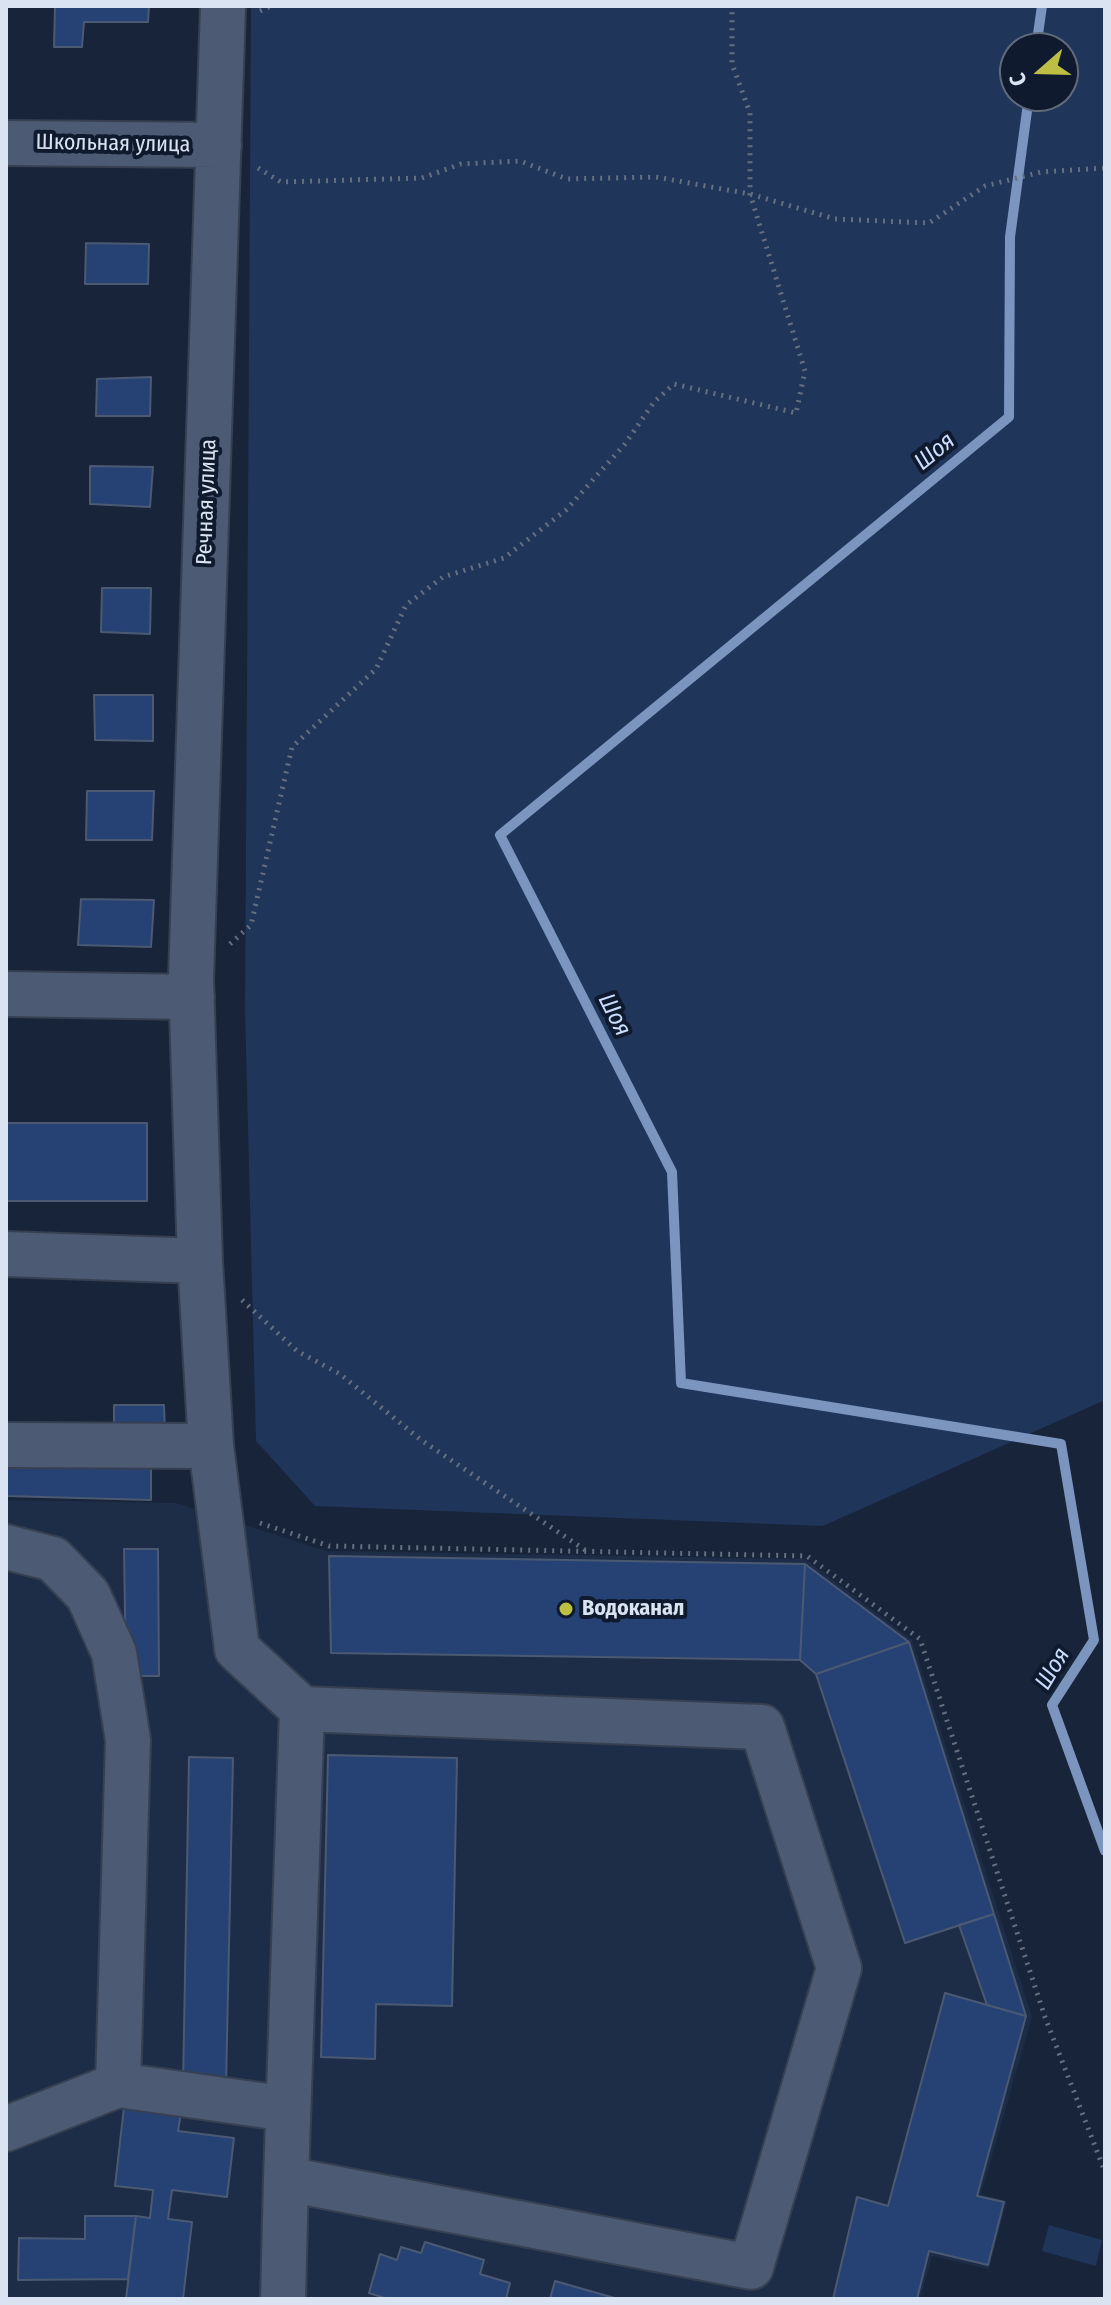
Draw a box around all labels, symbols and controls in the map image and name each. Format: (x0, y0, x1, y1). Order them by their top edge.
north arrow (999, 32, 1079, 112)
text: С (1003, 70, 1033, 90)
street label: Школьная улица (35, 129, 191, 159)
water label: Шоя (909, 427, 961, 477)
street label: Речная улица (192, 438, 222, 566)
water label: Шоя (591, 989, 637, 1041)
place label: Водоканал (582, 1596, 684, 1622)
marker: Водоканал (557, 1600, 575, 1618)
water label: Шоя (1029, 1643, 1077, 1695)

